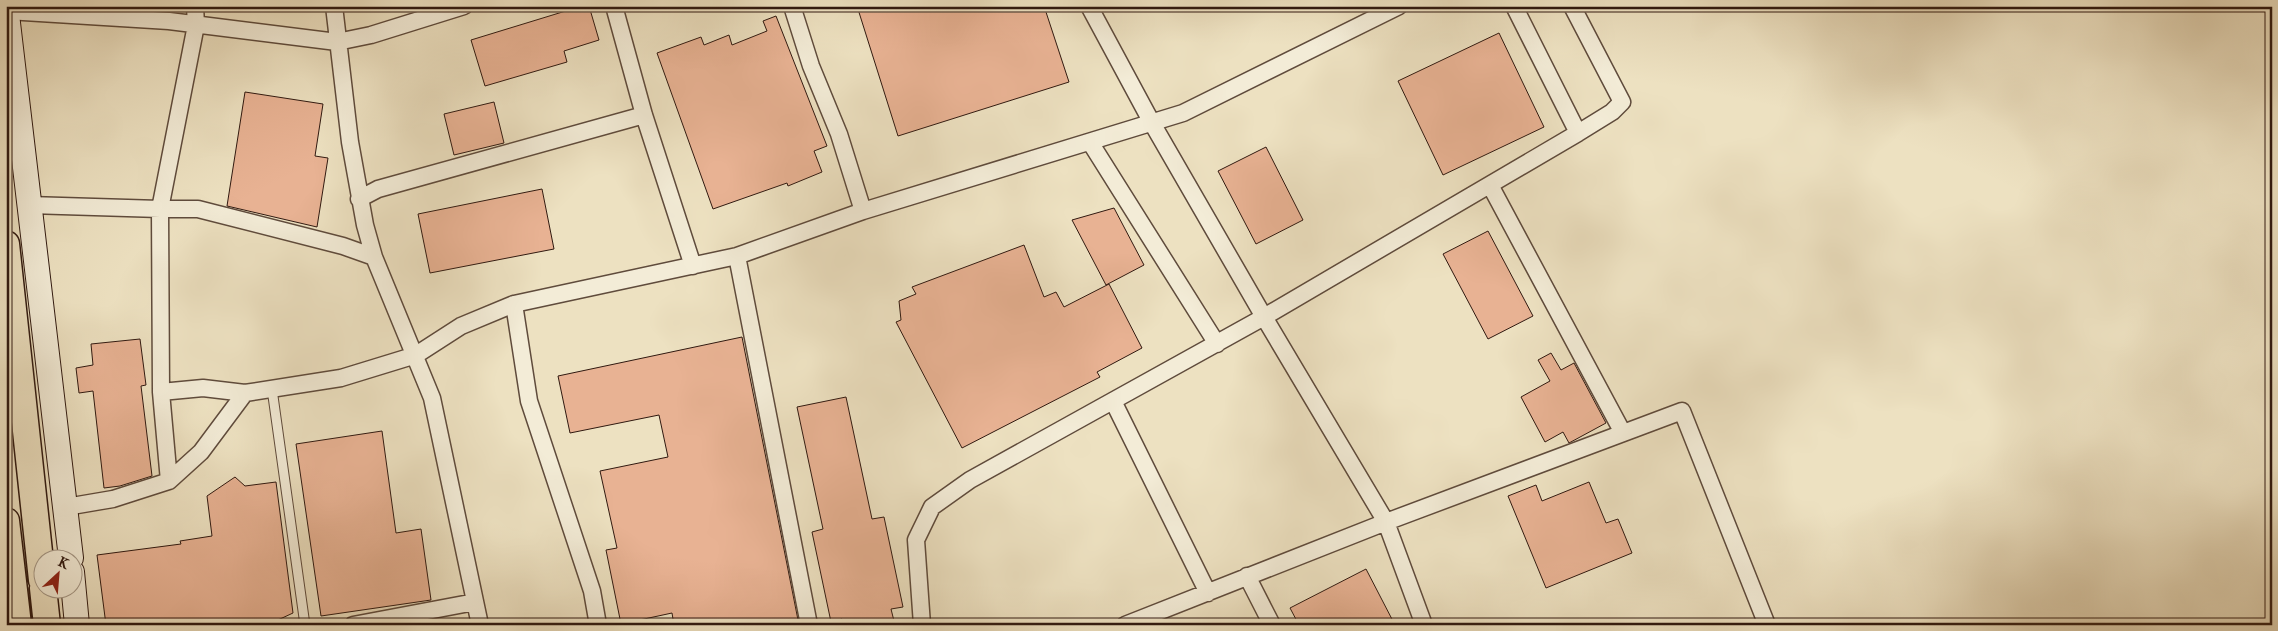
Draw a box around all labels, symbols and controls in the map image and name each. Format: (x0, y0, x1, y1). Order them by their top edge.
north arrow (32, 548, 82, 598)
text: K (55, 553, 73, 573)

